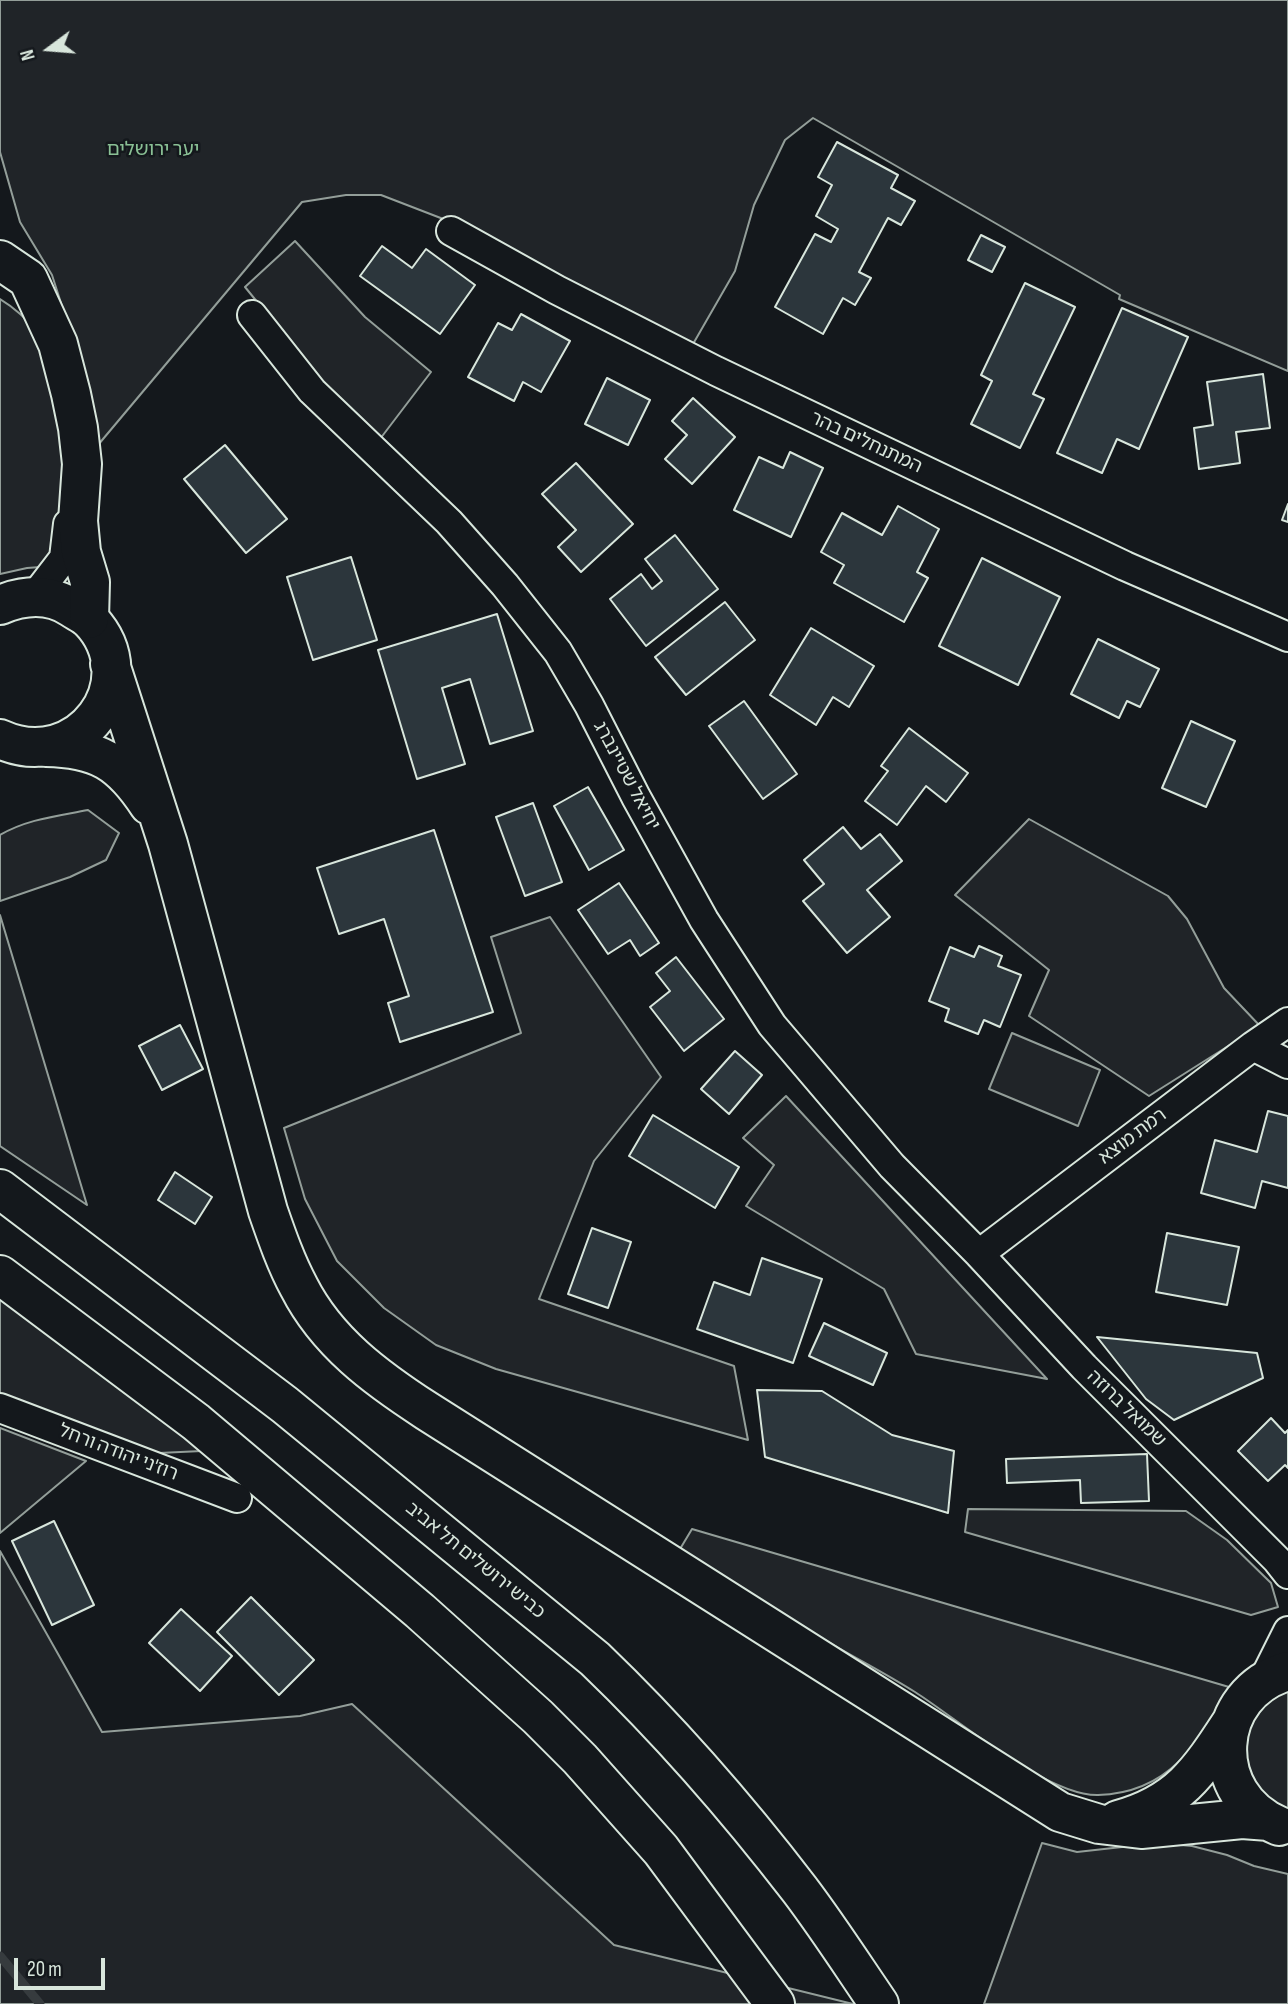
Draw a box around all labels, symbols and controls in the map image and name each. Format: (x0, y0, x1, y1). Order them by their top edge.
north arrow (14, 14, 84, 84)
text: N (16, 47, 41, 63)
park label: יער ירושלים (107, 139, 199, 161)
street label: המתנחלים בהר (806, 407, 926, 479)
street label: יחיאל שטיינברג (588, 718, 664, 834)
street label: רמת מוצא (1095, 1104, 1171, 1170)
street label: שמואל ברוזה (1082, 1366, 1170, 1452)
street label: רוז'ני יהודה ורחל (55, 1420, 181, 1486)
street label: כביש ירושלים תל אביב (401, 1498, 549, 1624)
scale bar (18, 1944, 108, 1988)
text: 20 m (27, 1957, 62, 1982)

